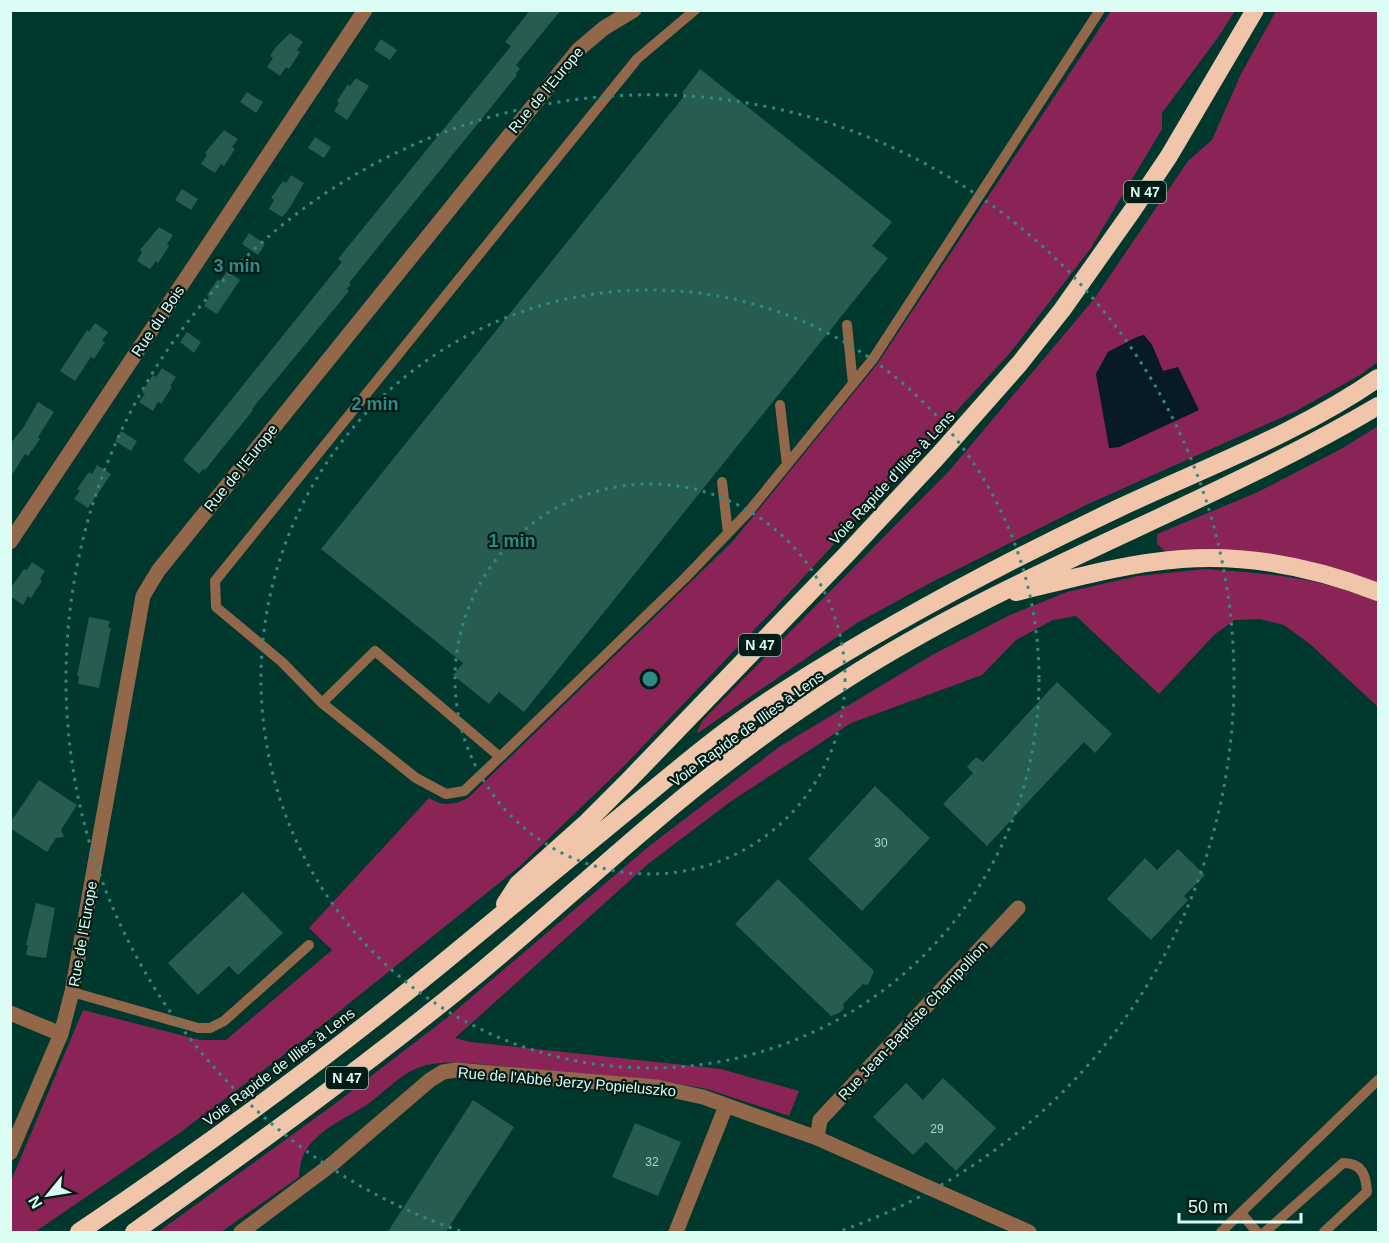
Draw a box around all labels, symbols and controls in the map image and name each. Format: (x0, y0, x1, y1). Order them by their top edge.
street label: Rue de l'Europe (505, 43, 587, 136)
road number: N 47 (1124, 181, 1166, 203)
text: 3 min (213, 256, 261, 276)
street label: Rue du Bois (128, 282, 187, 359)
text: 2 min (351, 394, 399, 414)
street label: Voie Rapide d’Illies à Lens (825, 408, 958, 548)
street label: Rue de l'Europe (200, 421, 281, 515)
text: 1 min (488, 531, 536, 551)
road number: N 47 (739, 634, 781, 656)
street label: Voie Rapide de Illies à Lens (667, 667, 827, 790)
centre of rings (640, 669, 660, 689)
house number: 30 (874, 836, 888, 850)
street label: Rue de l'Europe (65, 880, 100, 988)
street label: Rue Jean-Baptiste Champollion (834, 938, 991, 1104)
street label: Voie Rapide de Illies à Lens (200, 1004, 358, 1129)
street label: Rue de l'Abbé Jerzy Popieluszko (457, 1063, 677, 1100)
road number: N 47 (326, 1067, 368, 1089)
house number: 29 (930, 1122, 944, 1136)
house number: 32 (645, 1155, 659, 1169)
north arrow (18, 1165, 78, 1225)
scale bar (1179, 1186, 1300, 1224)
text: N (25, 1193, 46, 1212)
text: 50 m (1188, 1197, 1228, 1217)

